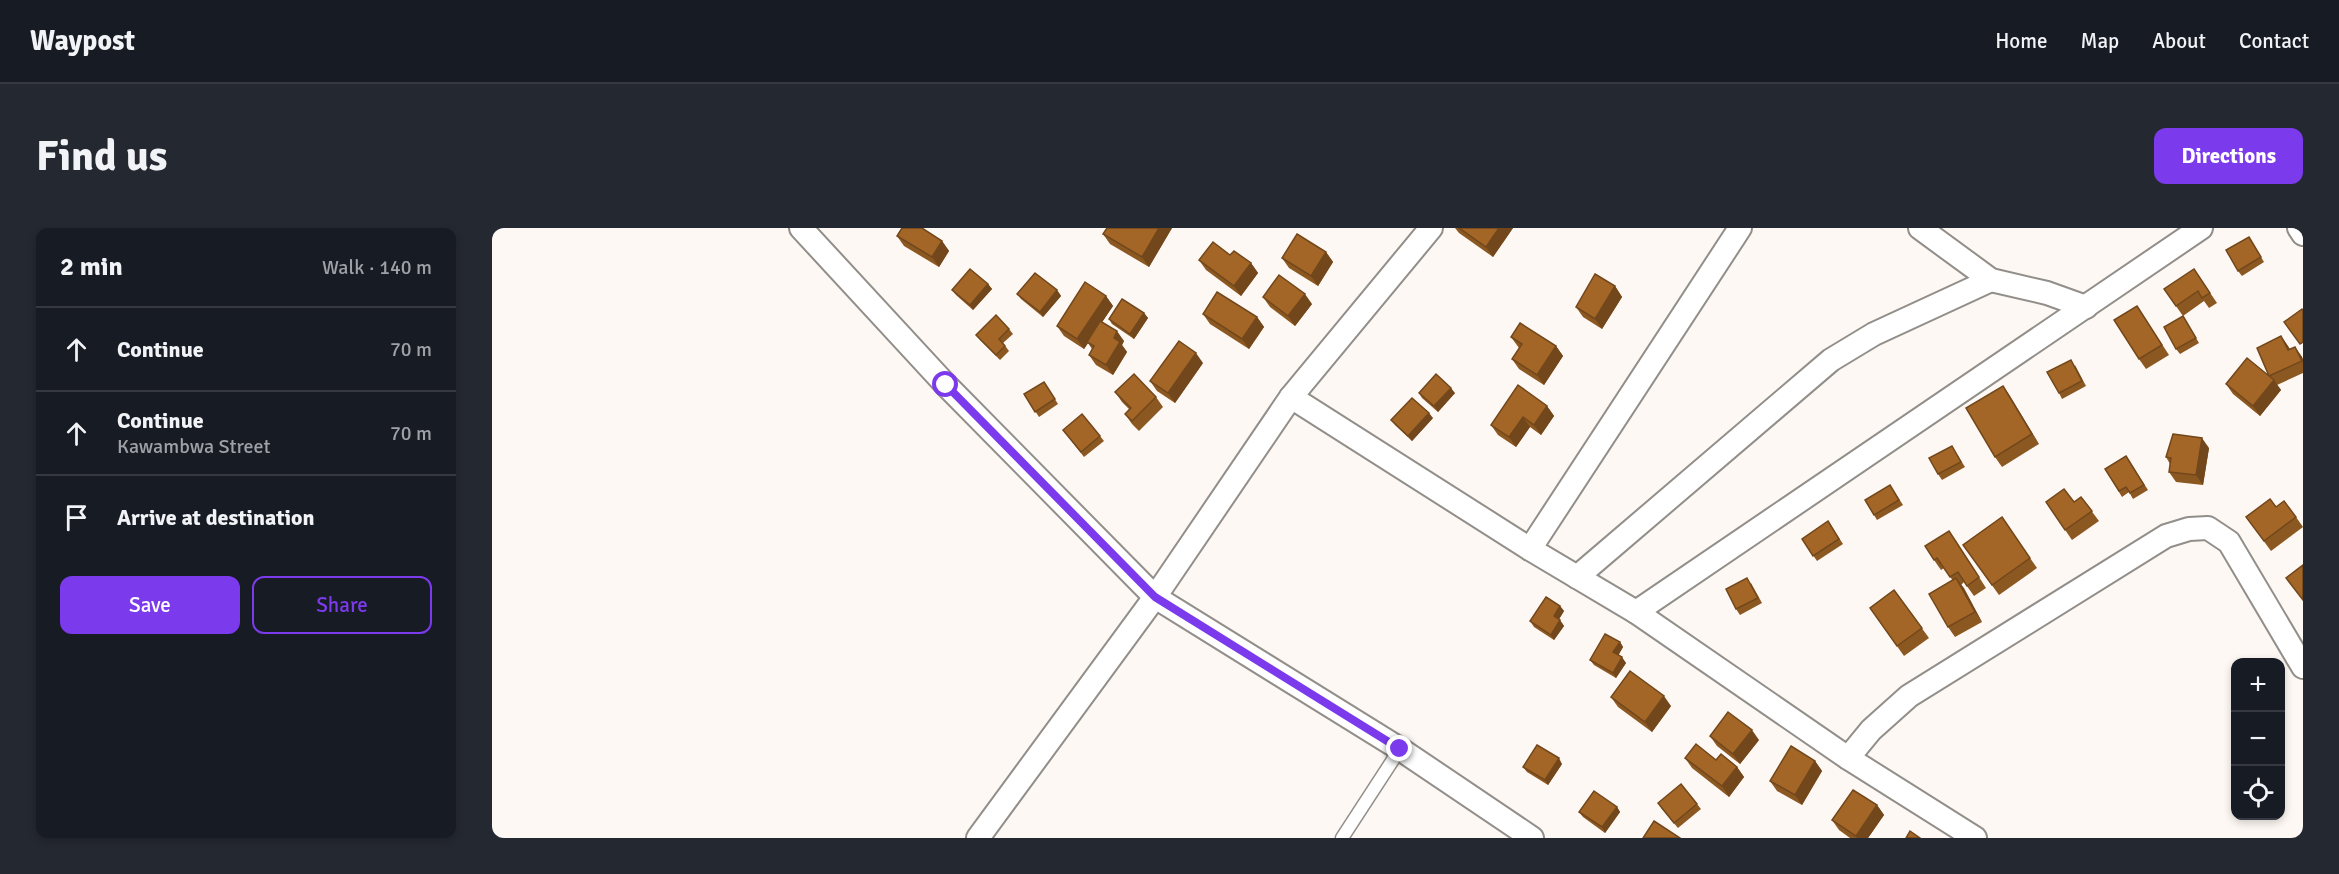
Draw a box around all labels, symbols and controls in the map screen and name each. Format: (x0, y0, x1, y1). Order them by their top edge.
text: Waypost (30, 24, 135, 58)
text: Home (1995, 28, 2048, 54)
text: Map (2081, 28, 2119, 54)
text: About (2152, 28, 2206, 54)
text: Contact (2239, 28, 2309, 54)
button: Directions (2154, 128, 2303, 184)
text: Find us (36, 131, 167, 182)
text: 2 min (60, 251, 123, 283)
text: Walk · 140 m (322, 255, 432, 280)
icon: ahead (60, 333, 93, 366)
text: Continue (117, 336, 204, 363)
text: 70 m (390, 337, 432, 362)
route start (932, 371, 958, 397)
text: Continue (117, 407, 204, 434)
icon: ahead (60, 417, 93, 450)
text: 70 m (390, 421, 432, 446)
text: Kawambwa Street (117, 434, 271, 459)
icon: arrive (60, 501, 93, 534)
text: Arrive at destination (117, 504, 314, 531)
button: Save (60, 576, 240, 634)
button: Share (252, 576, 432, 634)
map controls (2231, 658, 2285, 820)
button: + (2231, 658, 2285, 712)
button: − (2231, 712, 2285, 766)
route end (1386, 735, 1412, 761)
button: locate (2231, 766, 2285, 820)

